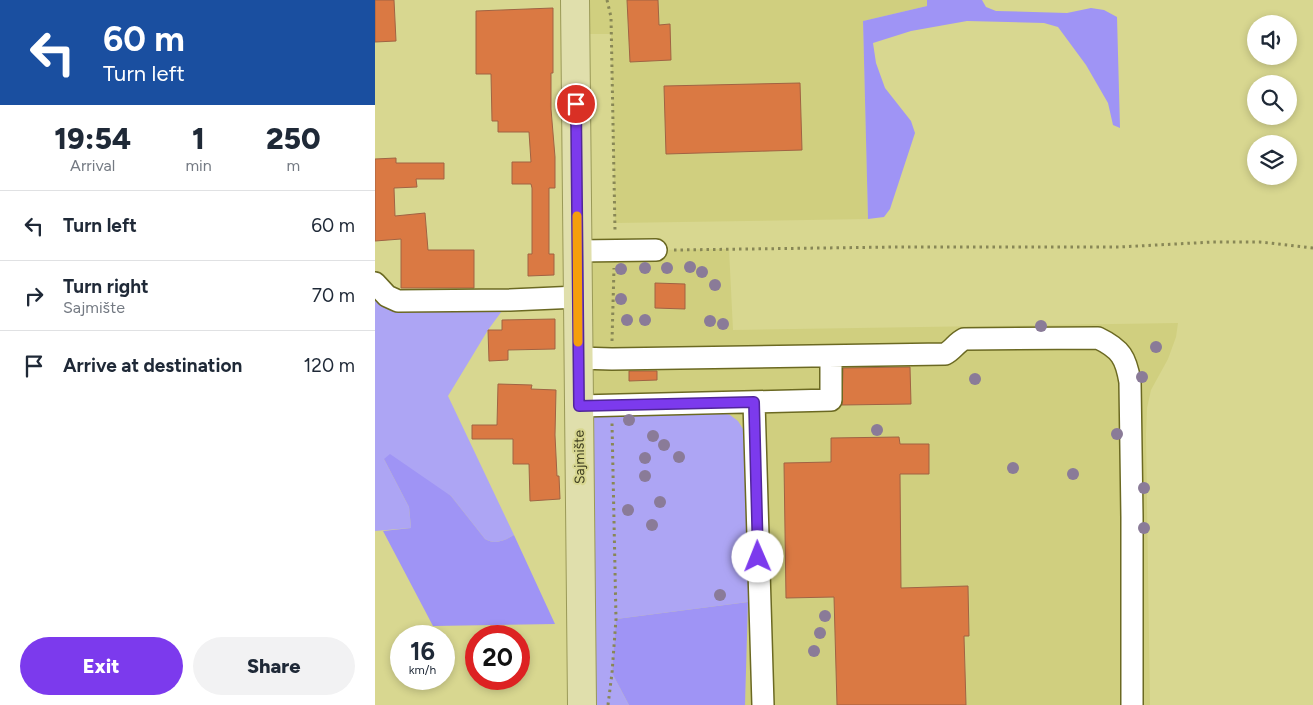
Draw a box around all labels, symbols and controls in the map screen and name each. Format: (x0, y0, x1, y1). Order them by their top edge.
map controls (1247, 15, 1297, 185)
button: sound (1247, 15, 1297, 65)
text: 60 m (103, 18, 185, 60)
icon: left (20, 20, 85, 85)
text: Turn left (103, 60, 185, 87)
button: search (1247, 75, 1297, 125)
pin (555, 83, 597, 125)
icon: arrive (562, 90, 590, 118)
text: 19:54 (54, 120, 131, 157)
text: 1 (192, 120, 205, 157)
text: 250 (266, 120, 321, 157)
button: layers (1247, 135, 1297, 185)
text: Arrival (70, 156, 115, 175)
text: min (185, 156, 212, 175)
text: m (286, 156, 300, 175)
icon: left (20, 212, 48, 240)
text: Turn left (63, 214, 137, 237)
text: 60 m (311, 214, 355, 237)
text: Turn right (63, 275, 149, 298)
icon: right (20, 282, 48, 310)
text: 70 m (312, 284, 355, 307)
text: Sajmište (63, 298, 125, 317)
icon: arrive (20, 352, 48, 380)
text: Arrive at destination (63, 354, 242, 377)
text: 120 m (303, 354, 355, 377)
street label: Sajmište (571, 429, 588, 484)
position arrow (731, 530, 783, 582)
speed limit sign: 20 (465, 625, 530, 690)
text: 16 (410, 636, 435, 666)
button: Exit (20, 637, 183, 695)
button: Share (193, 637, 355, 695)
text: km/h (409, 663, 436, 677)

